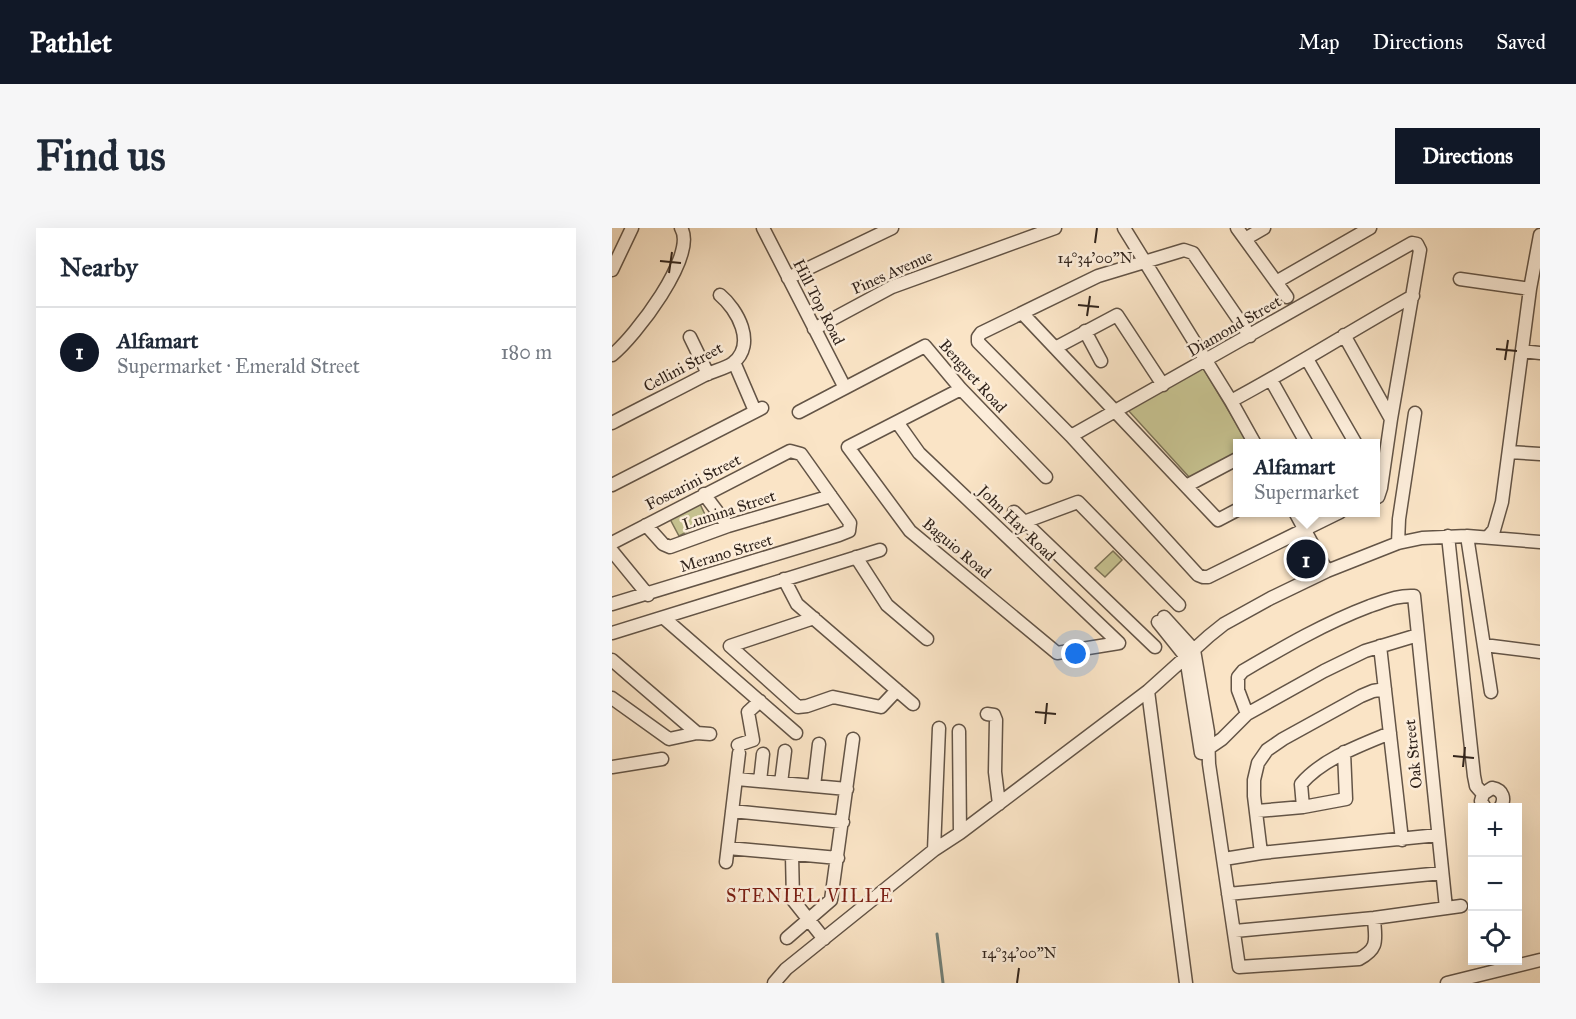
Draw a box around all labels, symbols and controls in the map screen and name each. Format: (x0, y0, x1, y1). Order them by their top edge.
text: Pathlet (30, 25, 112, 60)
text: Map (1299, 29, 1340, 55)
text: Directions (1373, 29, 1463, 55)
text: Saved (1496, 29, 1546, 55)
button: Directions (1395, 128, 1540, 184)
text: Find us (36, 130, 166, 182)
street label: Pines Avenue (849, 246, 936, 298)
text: 14°34'00"N (1058, 249, 1133, 267)
text: Nearby (60, 251, 138, 283)
street label: Hill Top Road (789, 256, 849, 348)
street label: Diamond Street (1184, 291, 1285, 361)
text: Alfamart (117, 327, 198, 354)
street label: Benguet Road (934, 335, 1011, 417)
street label: Cellini Street (640, 338, 726, 396)
text: 1 (76, 340, 83, 364)
text: 180 m (501, 340, 552, 364)
text: Supermarket · Emerald Street (117, 354, 360, 378)
popup (1233, 439, 1380, 517)
street label: Foscarini Street (642, 450, 744, 514)
text: Alfamart (1254, 453, 1335, 480)
street label: John Hay Road (972, 480, 1060, 566)
text: Supermarket (1254, 480, 1359, 504)
street label: Lumina Street (680, 486, 778, 534)
street label: Baguio Road (918, 514, 995, 583)
street label: Merano Street (677, 530, 775, 576)
pin: 1 (1286, 536, 1326, 582)
your location (1061, 639, 1090, 668)
street label: Oak Street (1400, 718, 1426, 790)
map controls (1468, 803, 1522, 965)
button: + (1468, 803, 1522, 857)
button: − (1468, 857, 1522, 911)
district label: STENIEL VILLE (726, 885, 894, 907)
button: locate (1468, 911, 1522, 965)
text: 14°34'00"N (982, 944, 1057, 962)

